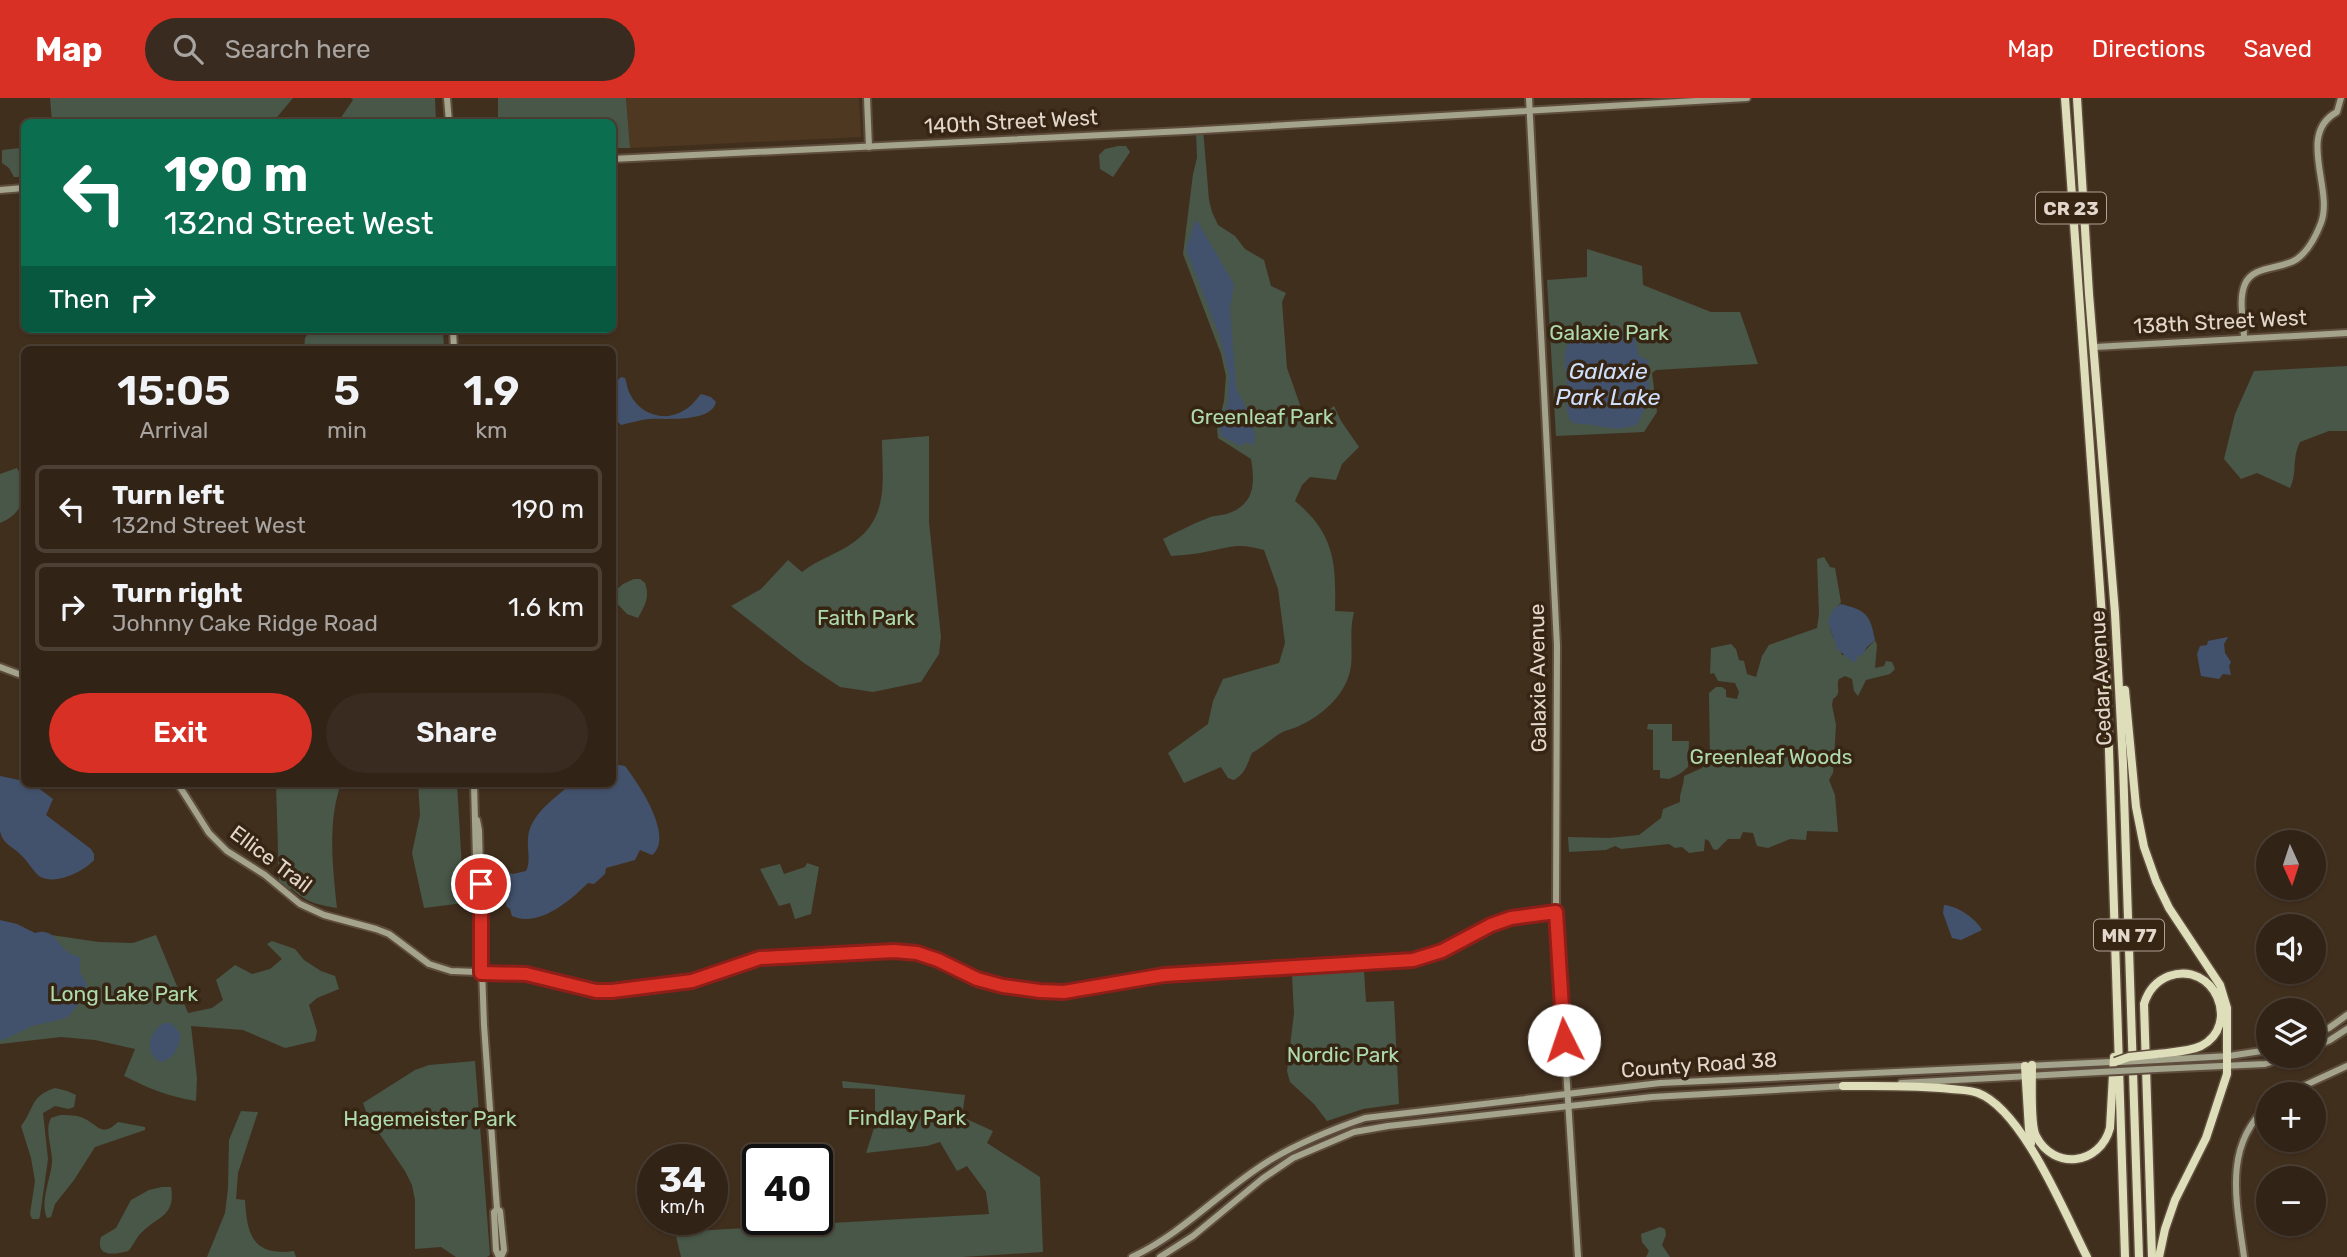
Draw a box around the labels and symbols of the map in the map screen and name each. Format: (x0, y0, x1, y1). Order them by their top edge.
street label: 140th Street West (923, 104, 1099, 139)
road number: CR 23 (2036, 192, 2106, 223)
street label: 138th Street West (2133, 304, 2307, 339)
park label: Galaxie Park (1549, 320, 1669, 345)
water label: Galaxie Park Lake (1556, 357, 1661, 411)
park label: Greenleaf Park (1190, 404, 1334, 429)
street label: Galaxie Avenue (1524, 603, 1551, 753)
park label: Faith Park (817, 605, 915, 630)
street label: Cedar Avenue (2084, 610, 2117, 746)
park label: Greenleaf Woods (1690, 744, 1852, 769)
street label: Ellice Trail (225, 820, 317, 897)
north arrow (2256, 830, 2326, 900)
pin (451, 854, 511, 914)
road number: MN 77 (2094, 920, 2164, 950)
park label: Long Lake Park (50, 981, 198, 1006)
position arrow (1527, 1003, 1601, 1077)
park label: Nordic Park (1287, 1042, 1399, 1067)
street label: County Road 38 (1620, 1047, 1778, 1082)
park label: Findlay Park (848, 1105, 967, 1130)
park label: Hagemeister Park (343, 1106, 517, 1131)
speed limit sign: 40 (742, 1144, 833, 1235)

